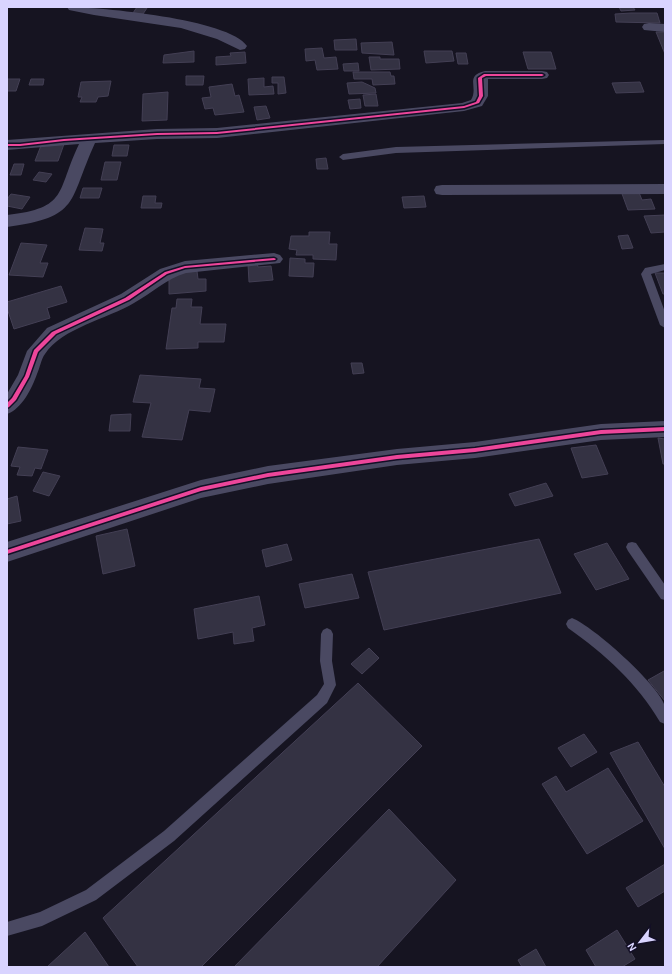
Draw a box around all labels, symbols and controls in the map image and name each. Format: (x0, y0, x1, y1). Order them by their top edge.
north arrow (620, 922, 660, 962)
text: N (624, 940, 639, 954)

